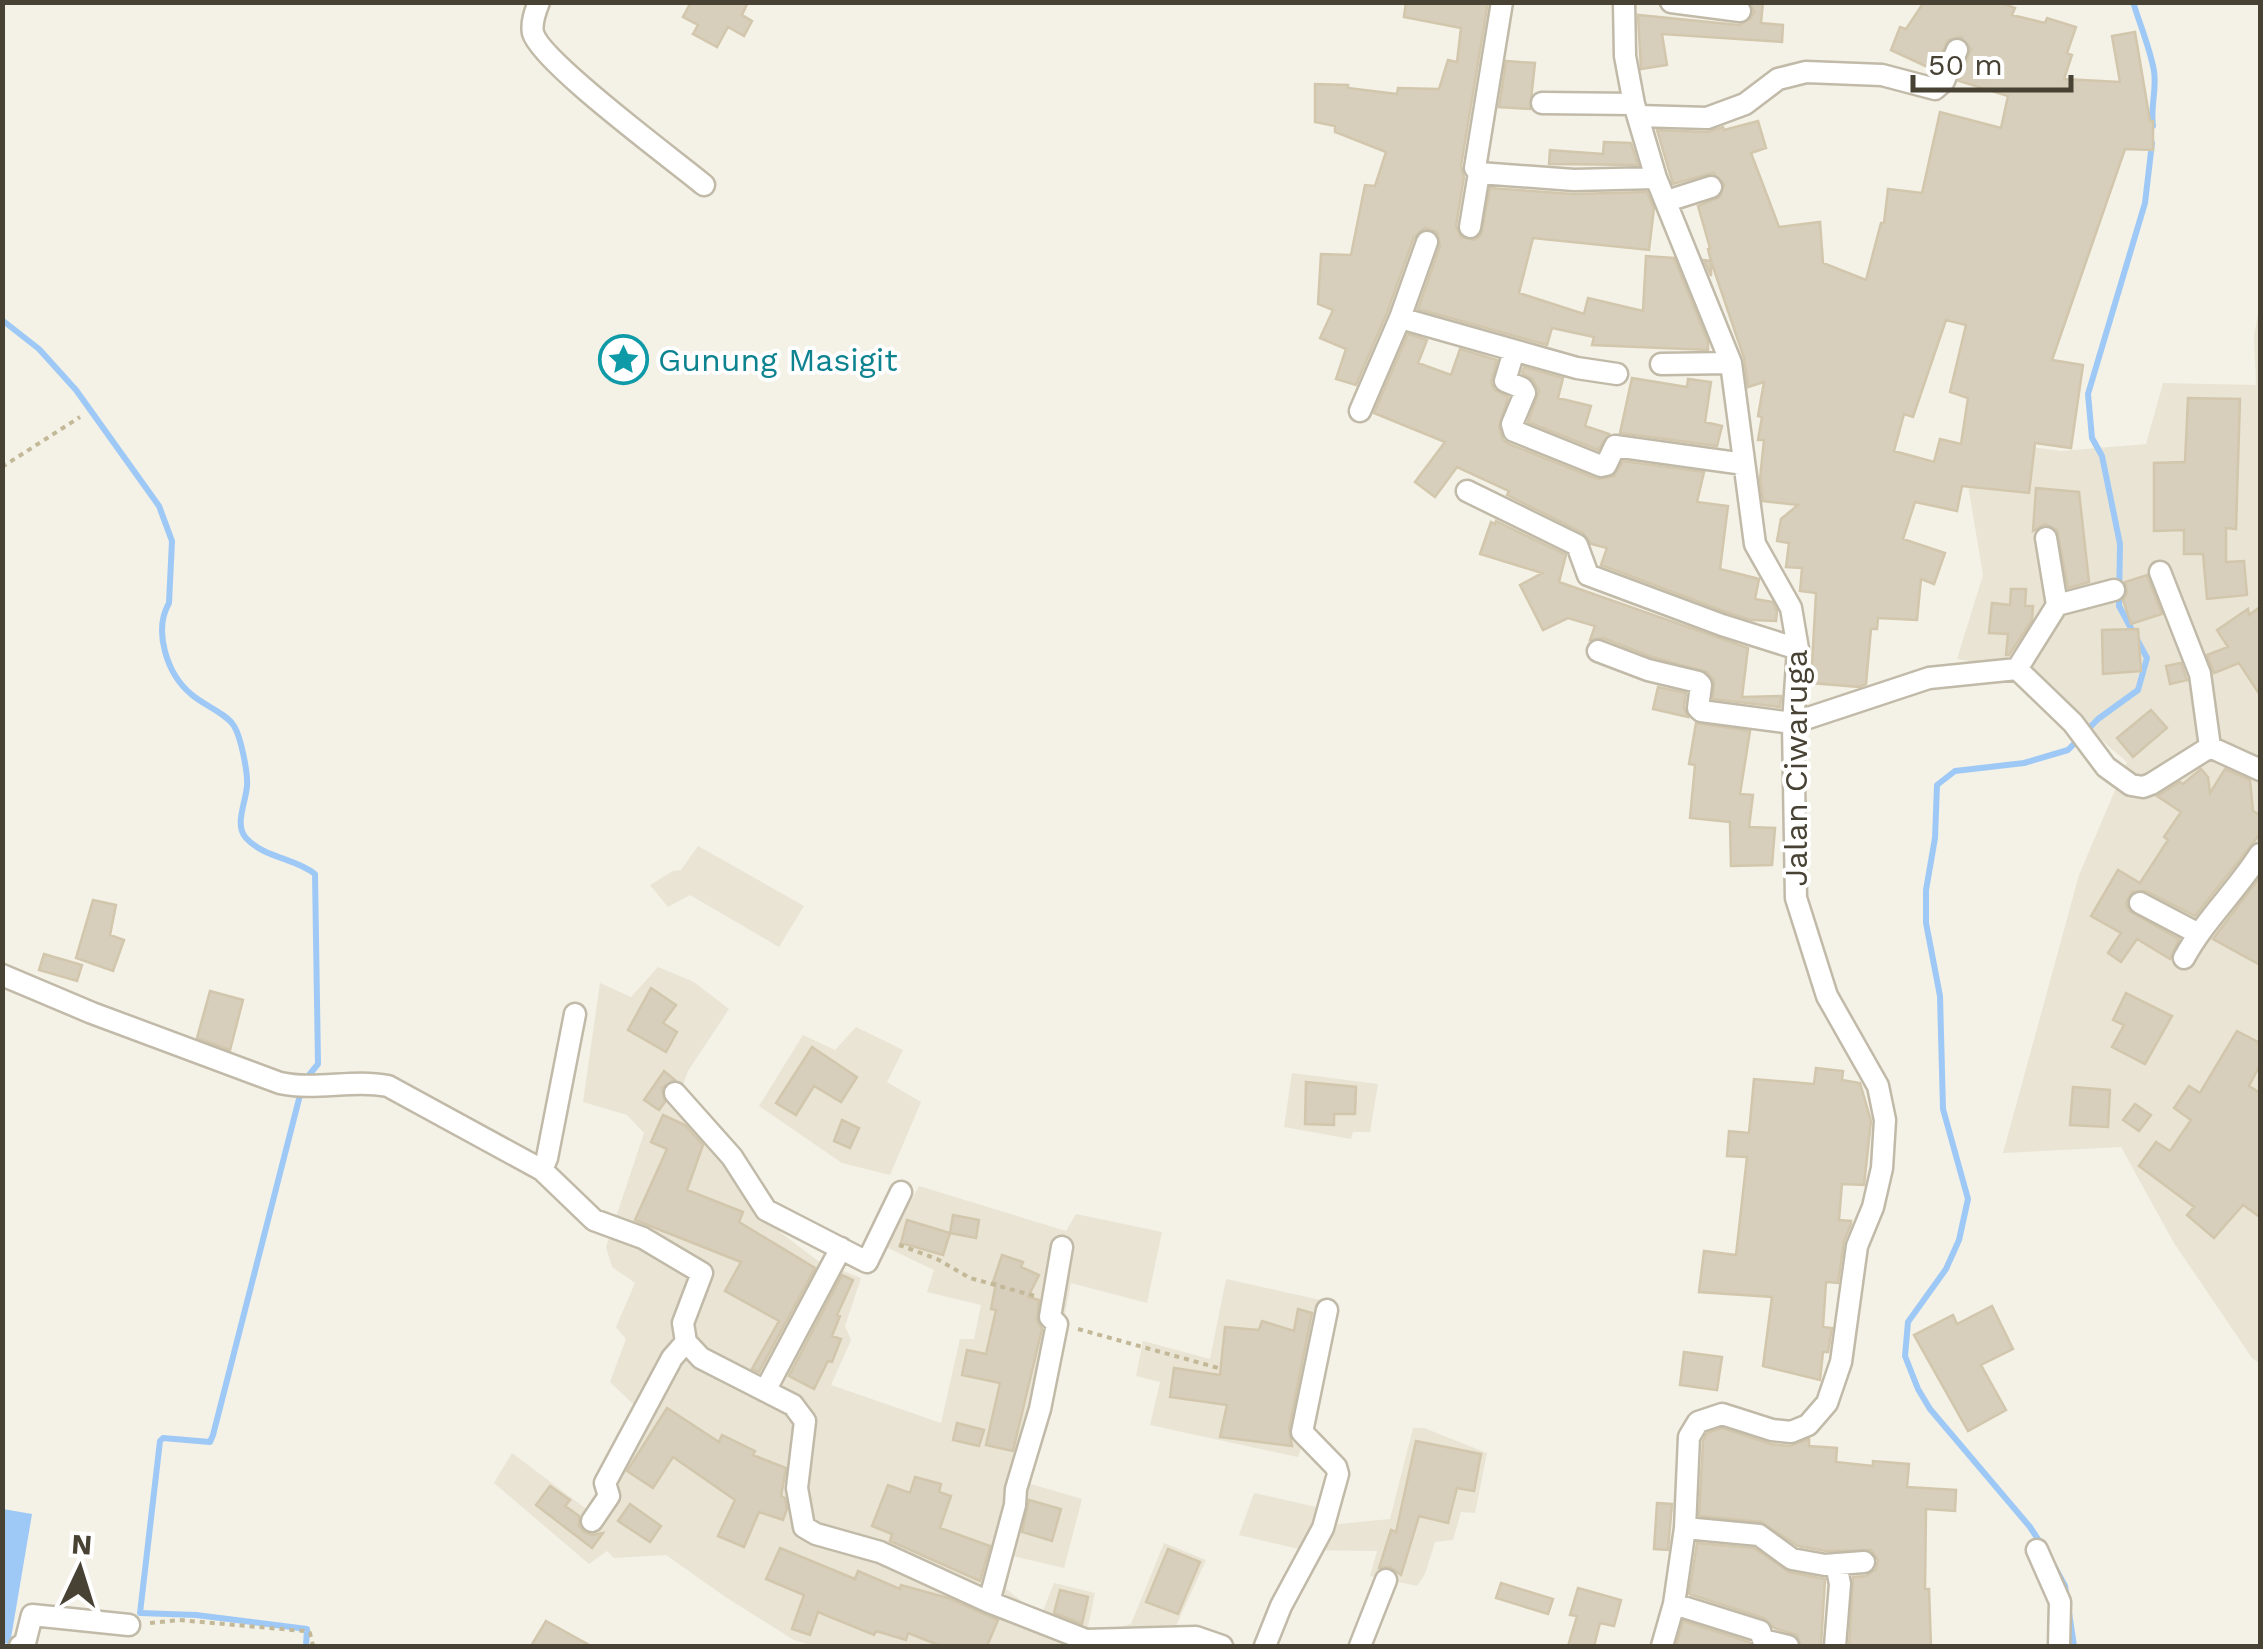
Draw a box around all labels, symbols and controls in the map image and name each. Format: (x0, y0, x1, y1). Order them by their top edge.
scale bar (1913, 30, 2070, 92)
text: 50 m (1928, 47, 2003, 82)
place icon: Gunung Masigit (597, 334, 649, 386)
place label: Gunung Masigit (658, 341, 898, 379)
street label: Jalan Ciwaruga (1777, 649, 1815, 887)
north arrow (30, 1519, 130, 1619)
text: N (70, 1527, 93, 1562)

